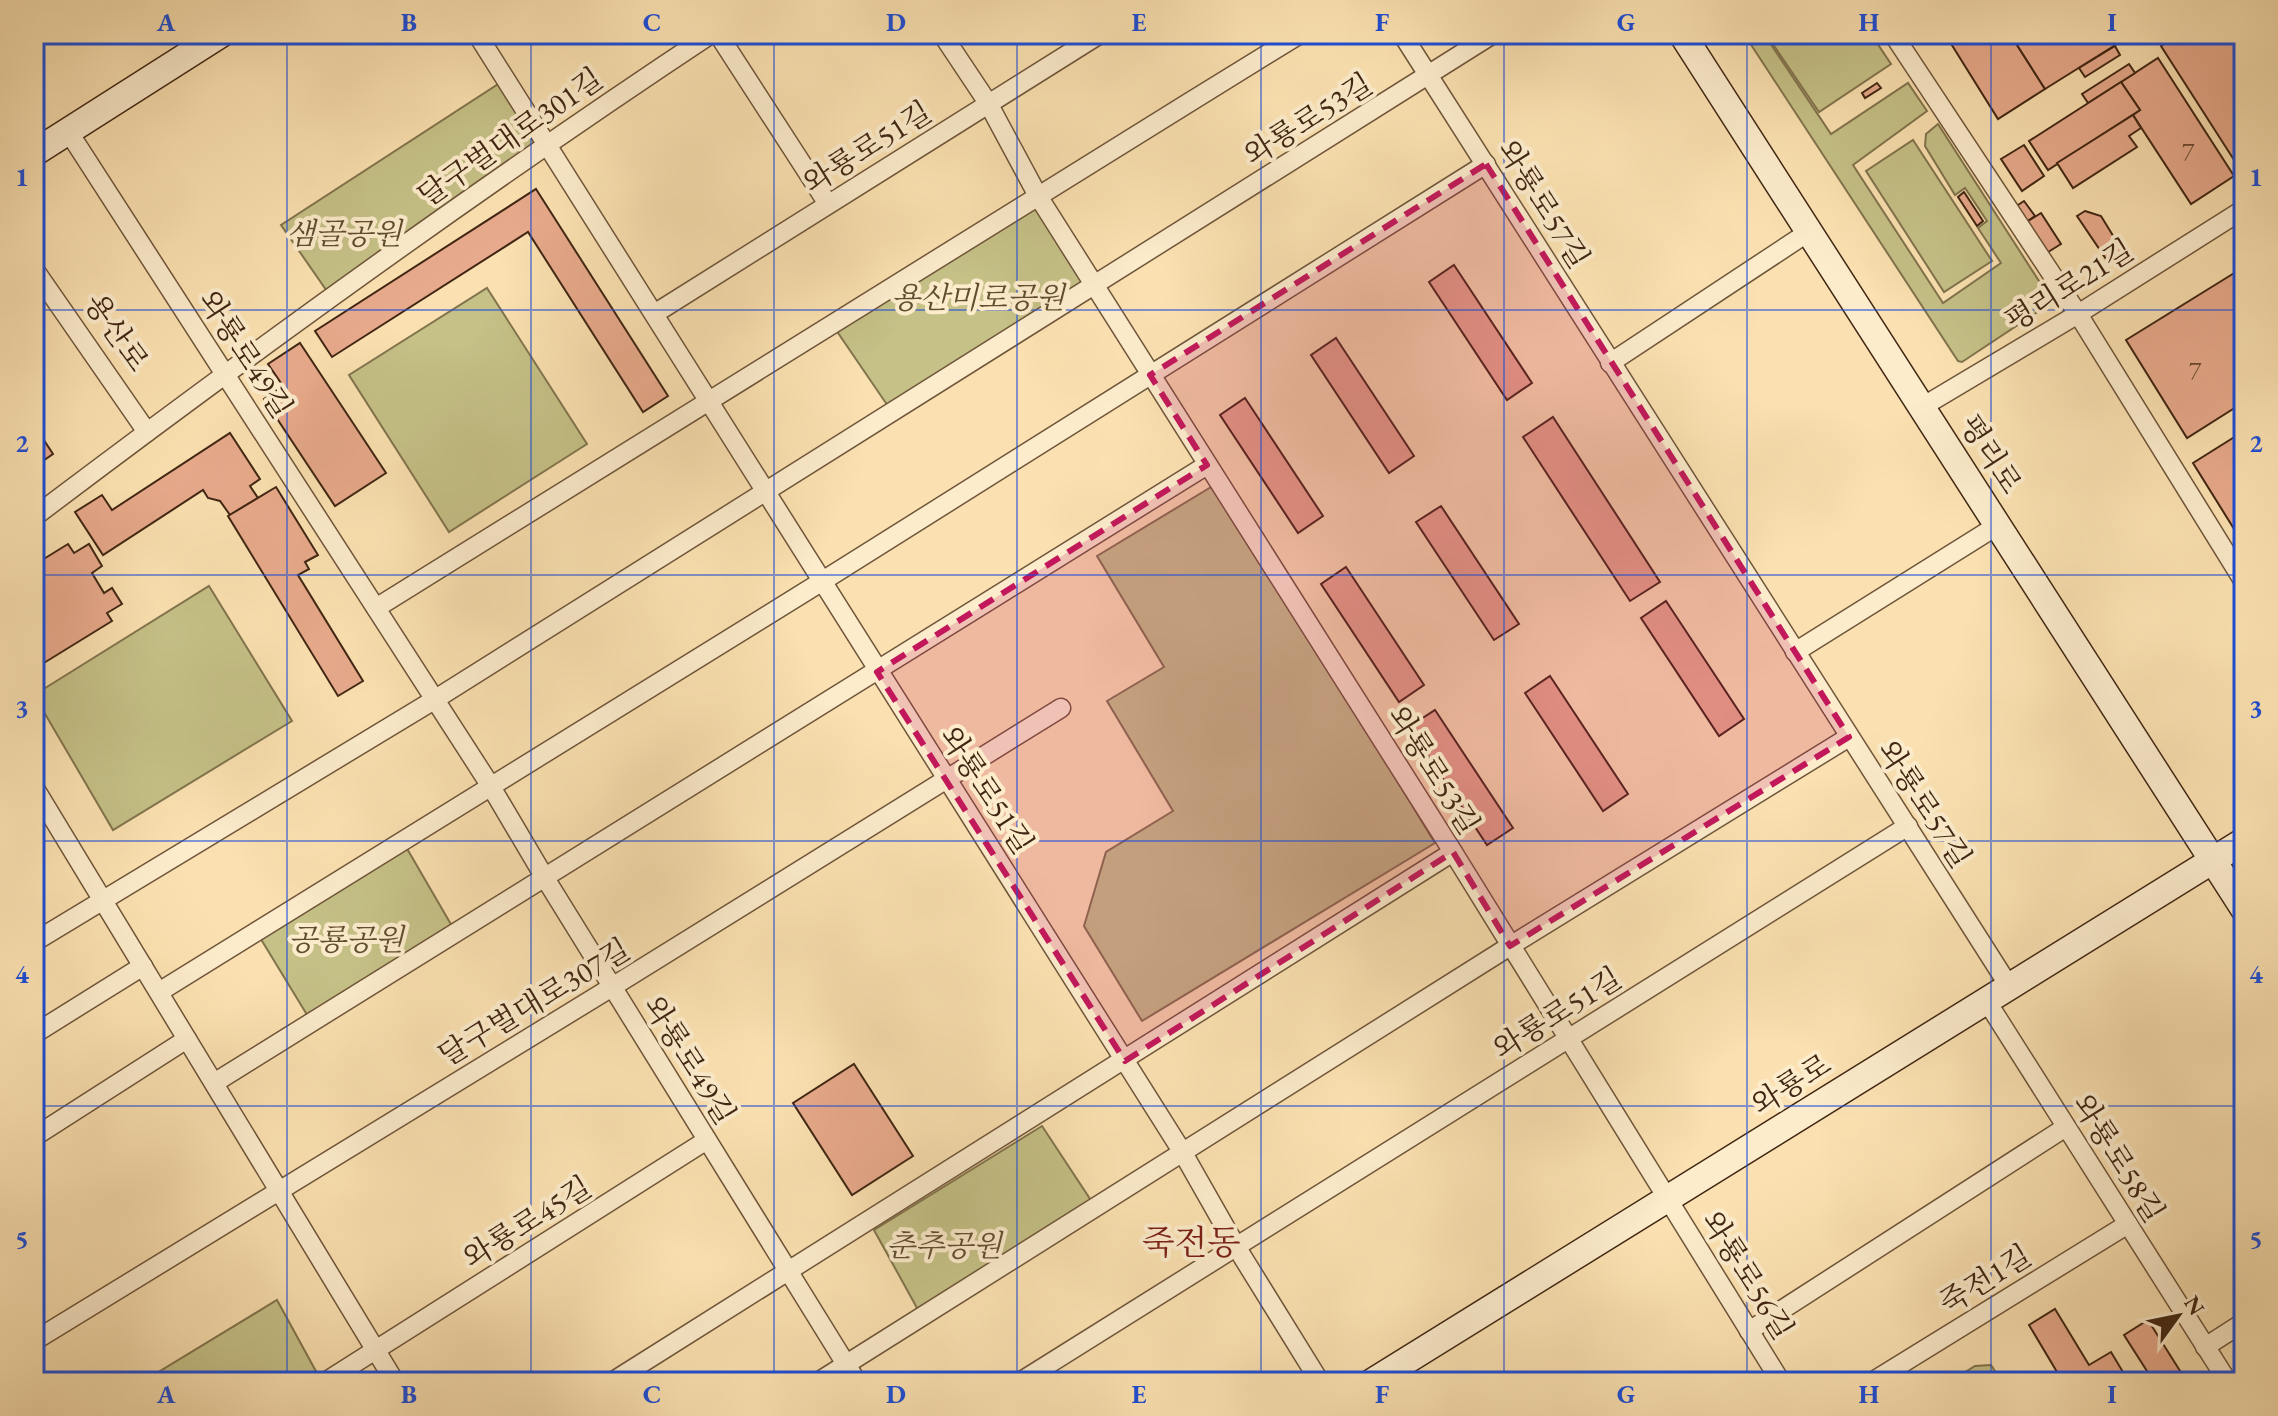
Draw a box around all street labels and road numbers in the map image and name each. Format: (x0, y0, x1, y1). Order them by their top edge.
street label: 달구벌대로301길 (410, 59, 610, 215)
street label: 와룡로53길 (1236, 64, 1380, 174)
street label: 와룡로51길 (795, 92, 939, 202)
street label: 와룡로57길 (1489, 132, 1599, 276)
street label: 평리로21길 (1997, 230, 2141, 340)
street label: 와룡로49길 (190, 283, 302, 425)
street label: 용산로 (76, 285, 158, 379)
street label: 평리로 (1951, 407, 2031, 501)
street label: 와룡로53길 (1379, 698, 1489, 842)
street label: 와룡로51길 (931, 719, 1043, 861)
street label: 와룡로57길 (1869, 733, 1981, 875)
street label: 달구벌대로307길 (431, 929, 637, 1075)
street label: 와룡로51길 (1485, 958, 1629, 1068)
street label: 와룡로49길 (635, 988, 745, 1132)
street label: 와룡로 (1744, 1044, 1838, 1124)
street label: 와룡로58길 (2064, 1086, 2174, 1230)
street label: 와룡로45길 (455, 1167, 599, 1277)
street label: 와룡로56길 (1693, 1203, 1803, 1347)
street label: 죽전1길 (1932, 1236, 2038, 1322)

